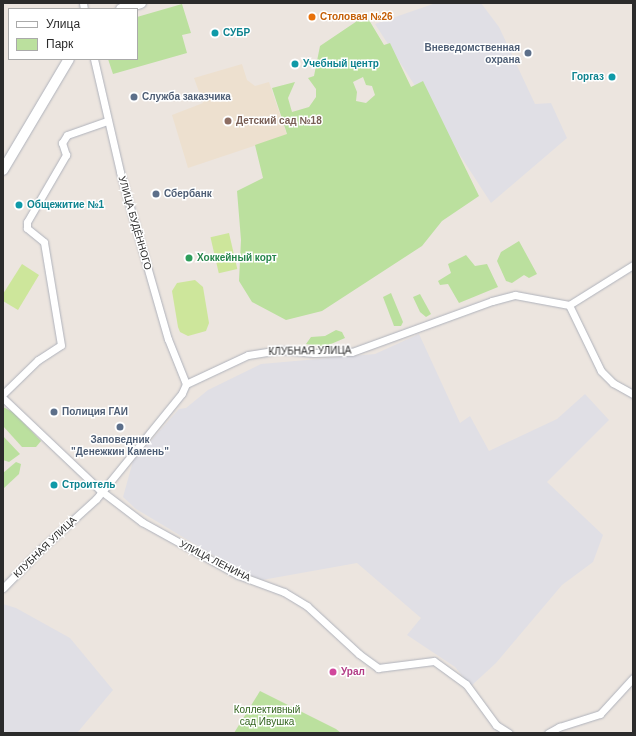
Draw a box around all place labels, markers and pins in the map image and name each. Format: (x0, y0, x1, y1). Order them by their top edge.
place label: Столовая №26 (320, 11, 393, 23)
marker: Столовая №26 (307, 12, 317, 22)
place label: СУБР (223, 27, 250, 39)
marker: СУБР (210, 28, 220, 38)
place label: Вневедомственная охрана (424, 41, 520, 64)
marker: Вневедомственная охрана (523, 48, 533, 58)
place label: Учебный центр (303, 58, 379, 70)
marker: Учебный центр (290, 59, 300, 69)
place label: Горгаз (572, 71, 604, 83)
marker: Горгаз (607, 72, 617, 82)
place label: Служба заказчика (142, 91, 231, 103)
marker: Служба заказчика (129, 92, 139, 102)
place label: Детский сад №18 (236, 115, 322, 127)
marker: Детский сад №18 (223, 116, 233, 126)
place label: Сбербанк (164, 188, 212, 200)
marker: Сбербанк (151, 189, 161, 199)
place label: Общежитие №1 (27, 199, 104, 211)
marker: Общежитие №1 (14, 200, 24, 210)
place label: Хоккейный корт (197, 252, 277, 264)
marker: Хоккейный корт (184, 253, 194, 263)
place label: Полиция ГАИ (62, 406, 128, 418)
marker: Полиция ГАИ (49, 407, 59, 417)
marker: Заповедник "Денежкин Камень" (115, 422, 125, 432)
place label: Заповедник "Денежкин Камень" (71, 433, 169, 456)
place label: Строитель (62, 479, 115, 491)
marker: Строитель (49, 480, 59, 490)
place label: Урал (341, 666, 365, 678)
marker: Урал (328, 667, 338, 677)

